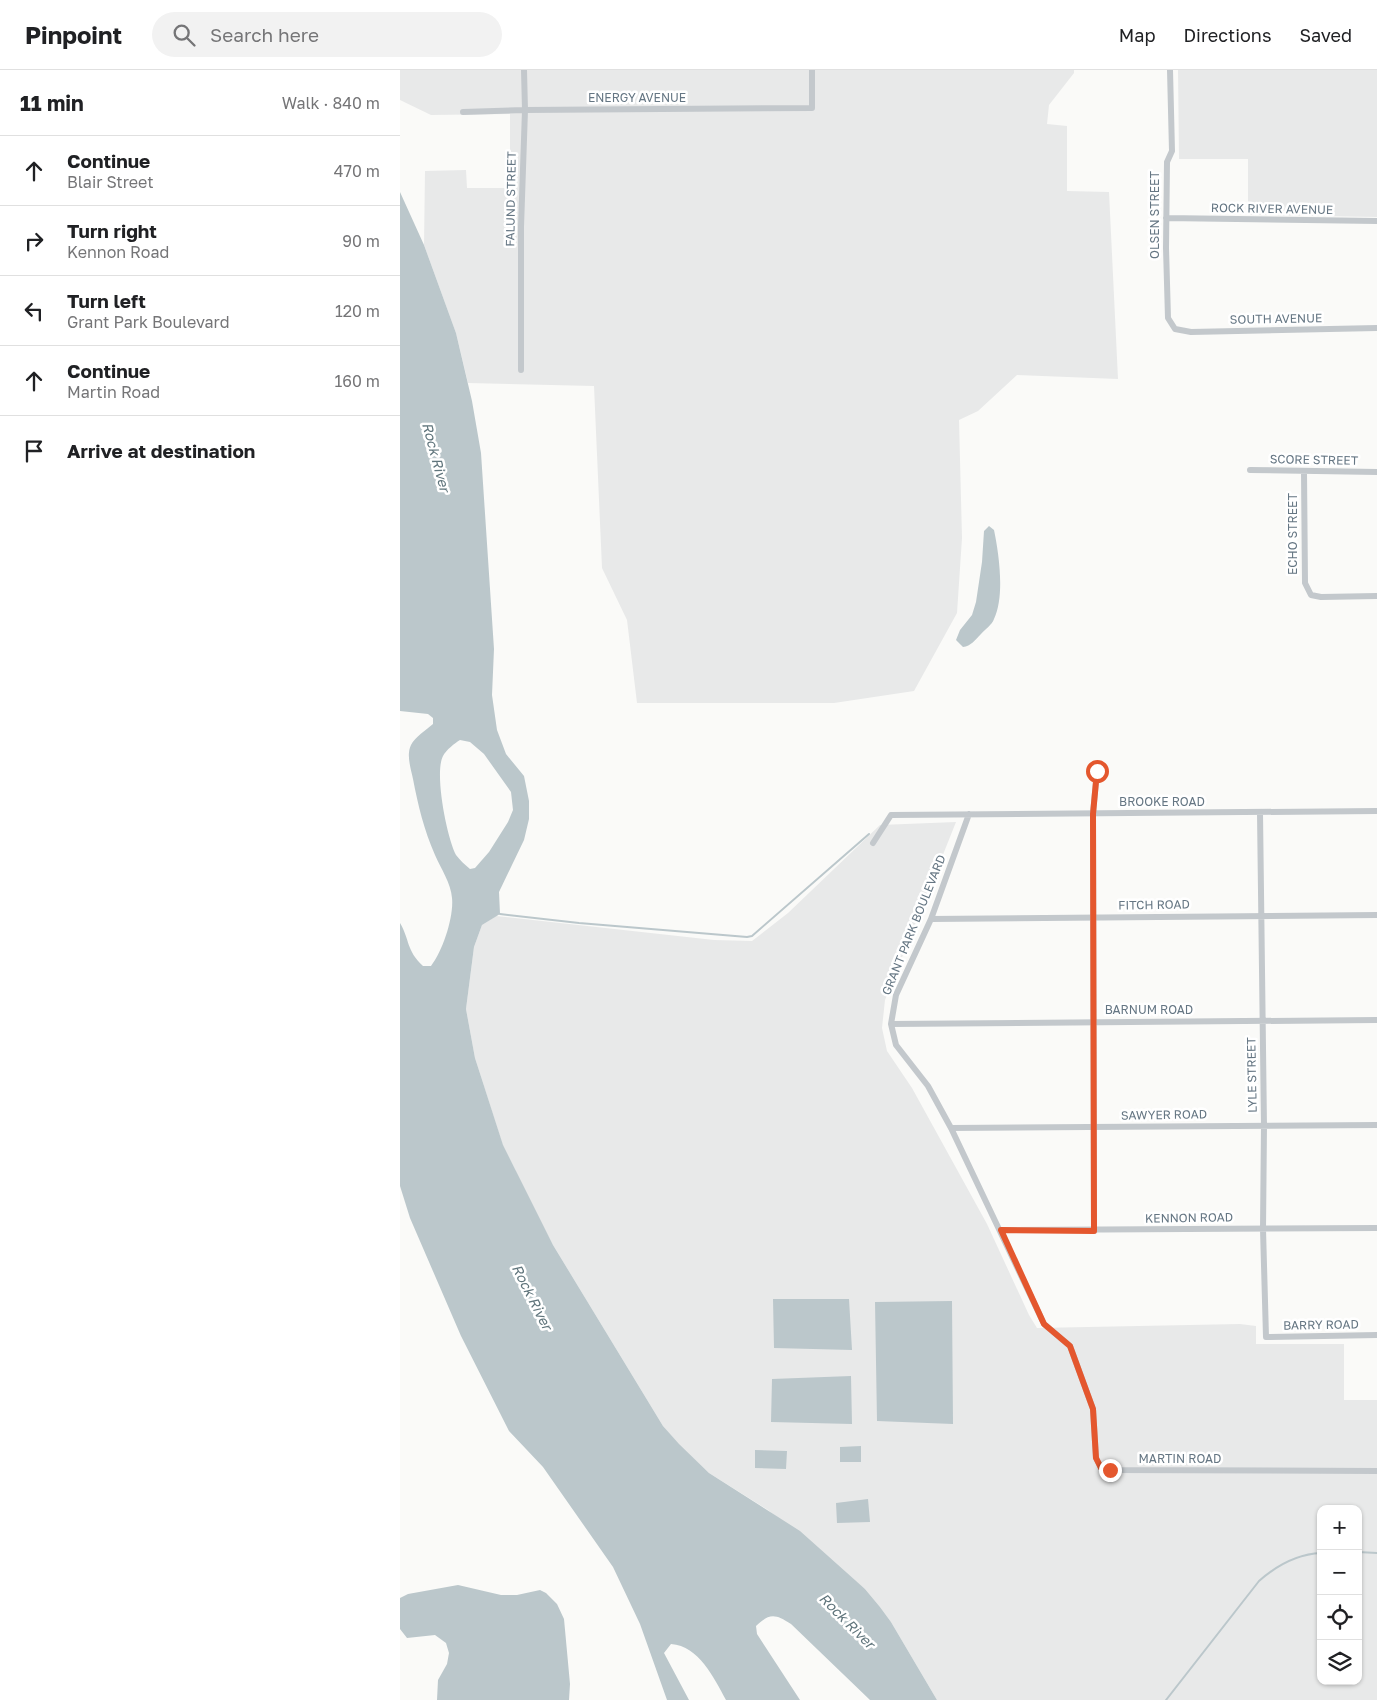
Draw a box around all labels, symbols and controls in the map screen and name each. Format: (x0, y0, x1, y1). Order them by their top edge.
search box (152, 12, 502, 57)
text: Pinpoint (25, 20, 122, 49)
icon: search (170, 21, 198, 49)
text: Search here (210, 23, 319, 46)
text: Map (1119, 24, 1155, 46)
text: Directions (1183, 24, 1271, 46)
text: Saved (1299, 24, 1352, 46)
text: 11 min (20, 90, 84, 116)
street label: ENERGY AVENUE (588, 90, 686, 105)
text: Walk · 840 m (282, 93, 380, 113)
text: Continue (67, 149, 150, 172)
street label: FALUND STREET (502, 151, 519, 247)
icon: ahead (20, 157, 48, 185)
text: 470 m (334, 161, 380, 181)
street label: OLSEN STREET (1147, 170, 1162, 259)
text: Blair Street (67, 172, 154, 192)
street label: ROCK RIVER AVENUE (1211, 200, 1333, 217)
text: Turn right (67, 219, 157, 242)
icon: right (20, 227, 48, 255)
text: 90 m (342, 231, 380, 251)
text: Kennon Road (67, 242, 169, 262)
text: Turn left (67, 289, 146, 312)
icon: left (20, 297, 48, 325)
text: 120 m (335, 301, 380, 321)
street label: SOUTH AVENUE (1230, 310, 1322, 327)
text: Grant Park Boulevard (67, 312, 229, 332)
text: Continue (67, 359, 150, 382)
icon: ahead (20, 367, 48, 395)
text: 160 m (334, 371, 380, 391)
text: Martin Road (67, 382, 160, 402)
water label: Rock River (419, 420, 455, 496)
icon: arrive (20, 437, 48, 465)
text: Arrive at destination (67, 439, 255, 462)
street label: SCORE STREET (1270, 451, 1359, 468)
street label: ECHO STREET (1285, 493, 1300, 575)
route start (1086, 760, 1109, 783)
street label: BROOKE ROAD (1119, 794, 1205, 809)
street label: GRANT PARK BOULEVARD (878, 852, 949, 997)
street label: FITCH ROAD (1118, 896, 1190, 913)
street label: BARNUM ROAD (1105, 1002, 1193, 1017)
street label: LYLE STREET (1243, 1037, 1260, 1113)
street label: SAWYER ROAD (1121, 1106, 1207, 1123)
street label: KENNON ROAD (1145, 1209, 1233, 1226)
water label: Rock River (509, 1261, 557, 1335)
street label: BARRY ROAD (1283, 1316, 1359, 1333)
street label: MARTIN ROAD (1139, 1451, 1221, 1466)
route end (1099, 1459, 1122, 1482)
map controls (1317, 1505, 1362, 1685)
button: + (1317, 1505, 1362, 1550)
button: − (1317, 1550, 1362, 1595)
water label: Rock River (816, 1589, 880, 1654)
button: locate (1317, 1595, 1362, 1640)
button: layers (1317, 1640, 1362, 1685)

